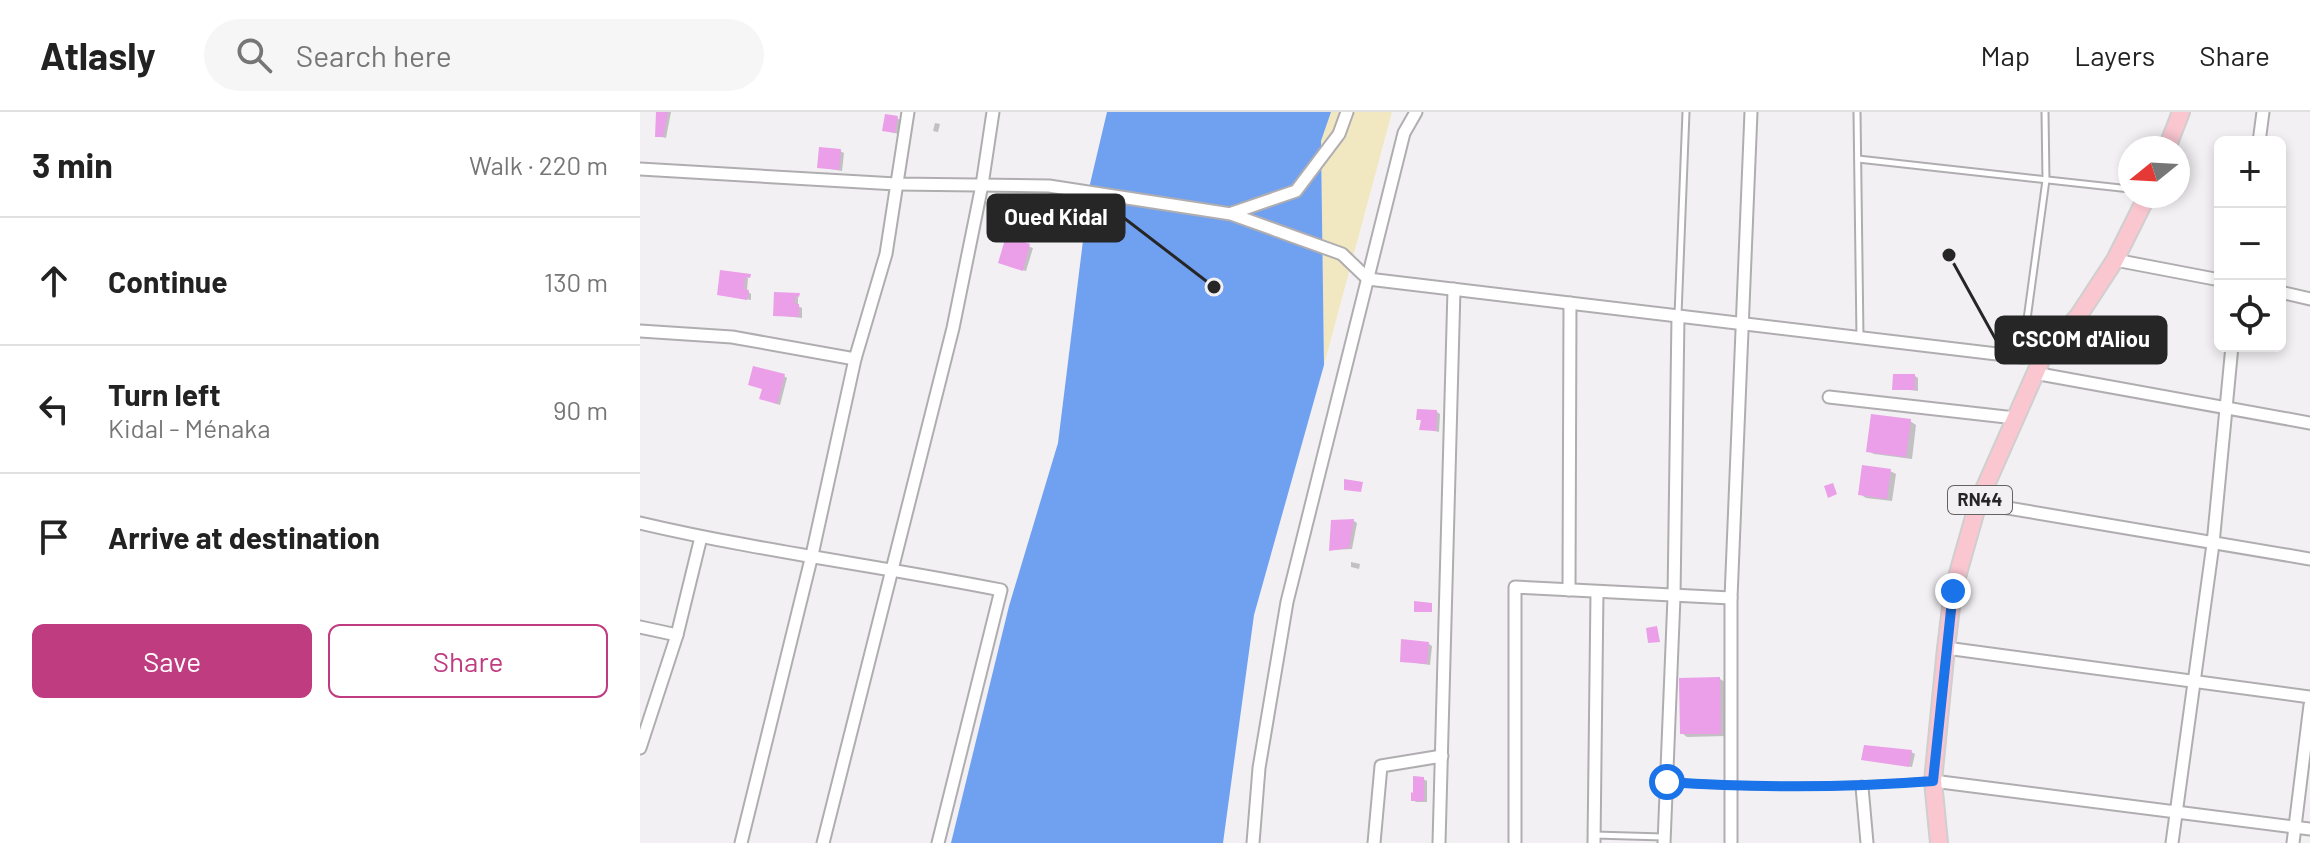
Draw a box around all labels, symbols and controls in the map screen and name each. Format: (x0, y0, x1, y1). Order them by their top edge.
search box (204, 19, 764, 91)
text: Atlasly (40, 32, 156, 78)
icon: search (232, 33, 276, 77)
text: Search here (296, 37, 452, 73)
text: Map (1980, 38, 2030, 72)
text: Layers (2074, 38, 2155, 72)
text: Share (2199, 38, 2270, 72)
north arrow (2118, 136, 2190, 208)
map controls (2214, 136, 2286, 352)
button: + (2214, 136, 2286, 208)
text: 3 min (32, 144, 113, 185)
text: Walk · 220 m (469, 149, 608, 180)
callout: Oued Kidal (988, 195, 1124, 241)
text: Oued Kidal (1004, 203, 1108, 229)
button: − (2214, 208, 2286, 280)
icon: ahead (32, 259, 76, 303)
text: Continue (108, 263, 228, 299)
text: 130 m (544, 266, 608, 297)
button: locate (2214, 280, 2286, 352)
callout: CSCOM d'Aliou (1996, 317, 2166, 363)
text: CSCOM d'Aliou (2012, 325, 2150, 351)
text: Turn left (108, 376, 221, 412)
icon: left (32, 387, 76, 431)
text: 90 m (553, 394, 608, 425)
text: Kidal - Ménaka (108, 412, 270, 443)
road number: RN44 (1948, 486, 2012, 514)
icon: arrive (32, 515, 76, 559)
text: Arrive at destination (108, 519, 380, 555)
route end (1935, 573, 1971, 609)
button: Save (32, 624, 312, 698)
button: Share (328, 624, 608, 698)
route start (1649, 764, 1685, 800)

